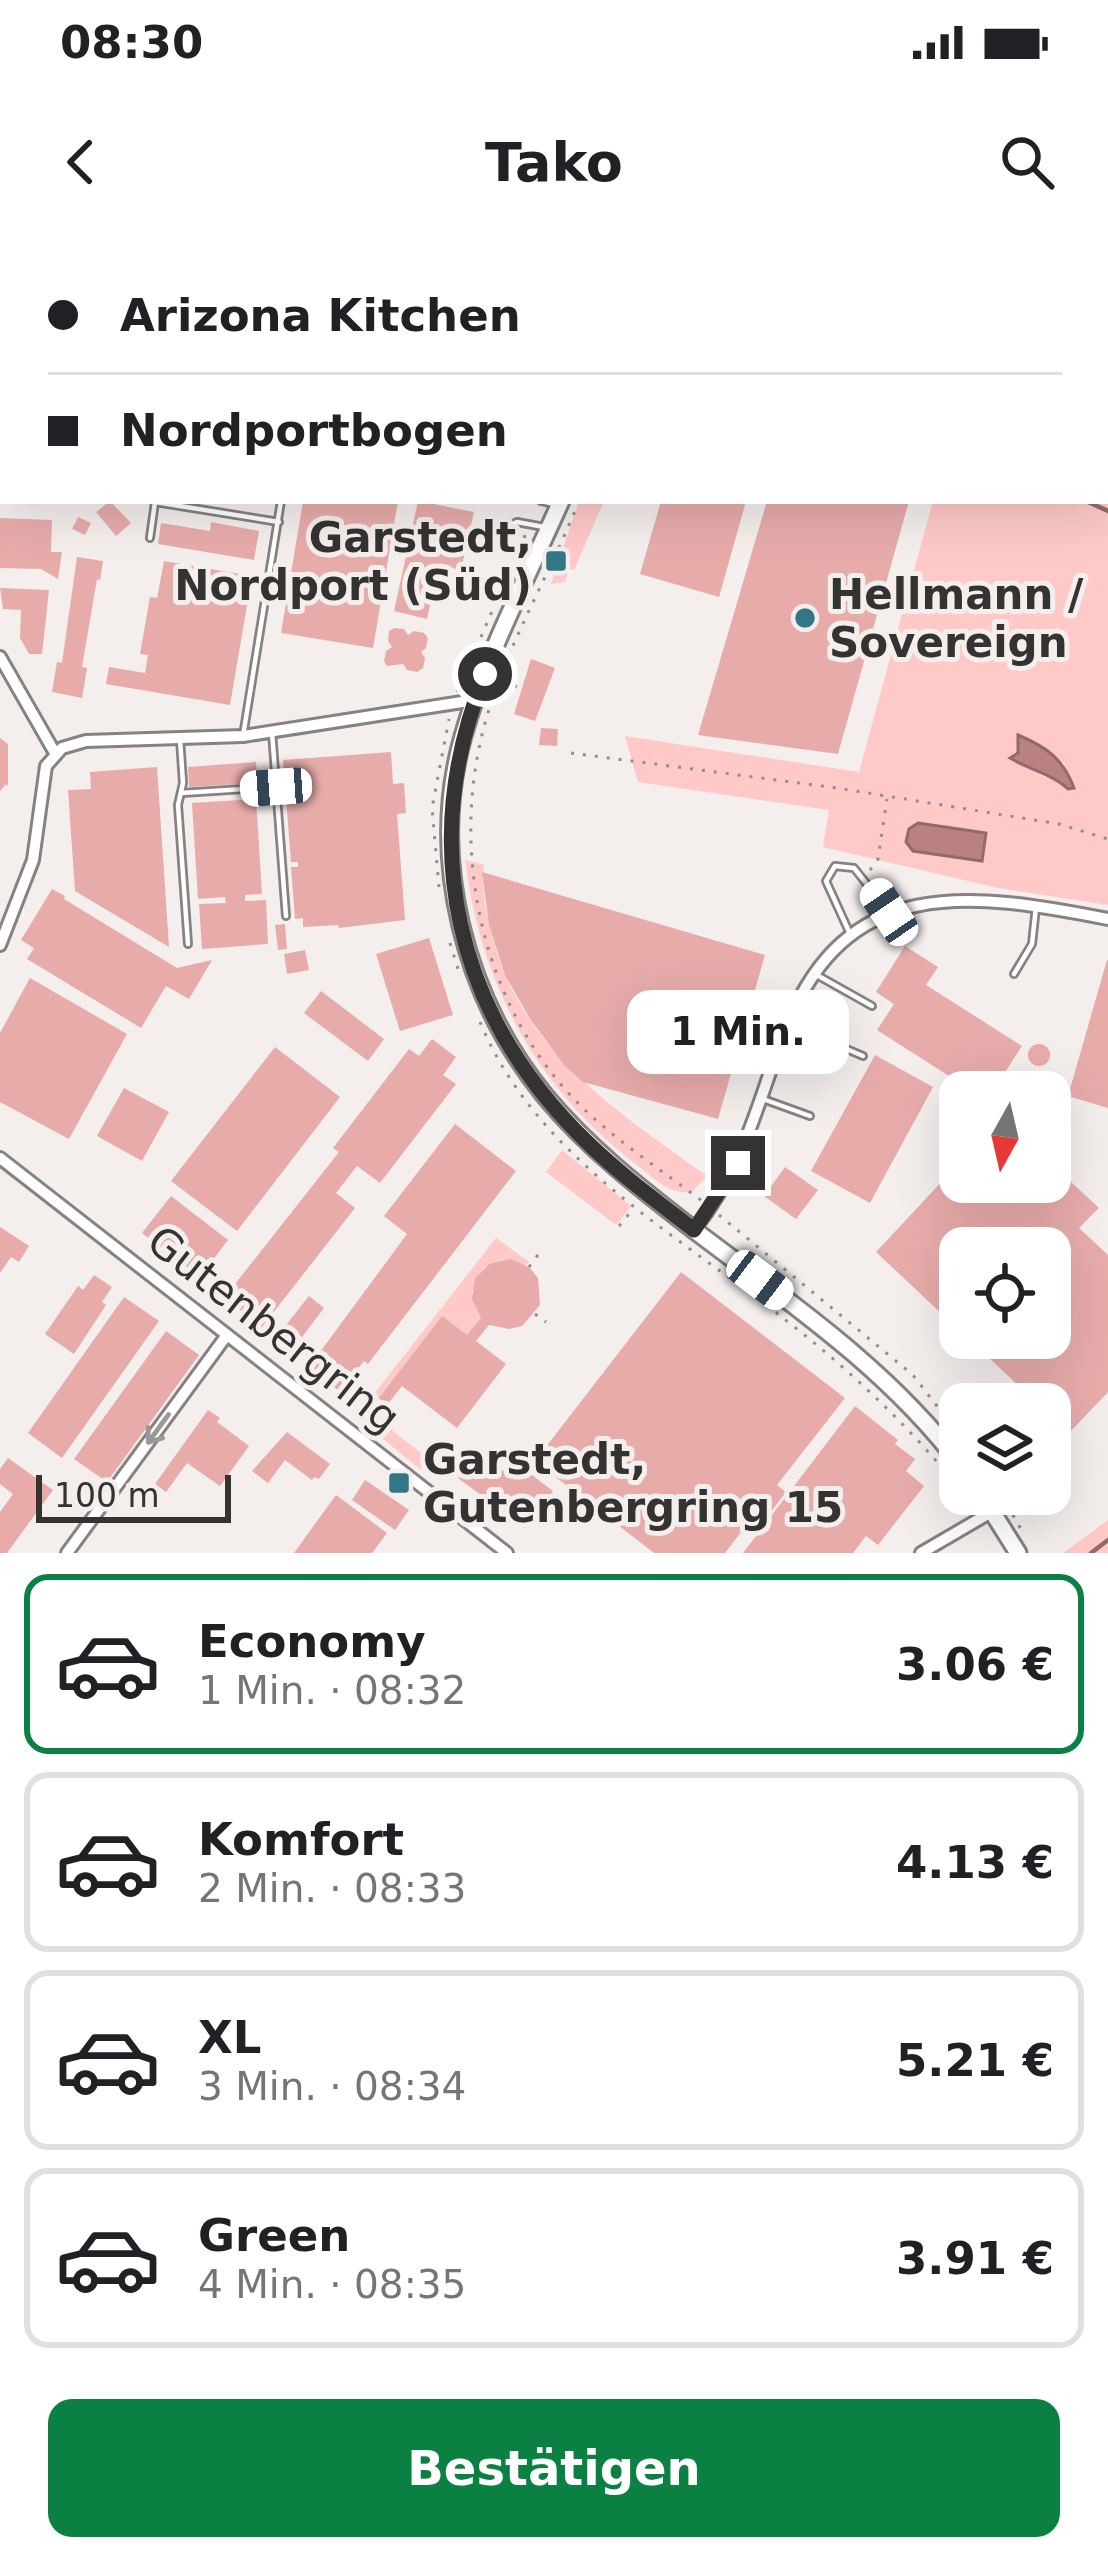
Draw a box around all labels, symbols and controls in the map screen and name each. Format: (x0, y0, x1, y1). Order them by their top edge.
text: 08:30 (60, 16, 203, 69)
icon: back (48, 129, 114, 195)
icon: search (994, 129, 1060, 195)
text: Tako (485, 131, 623, 194)
text: Arizona Kitchen (120, 289, 521, 342)
text: Nordportbogen (120, 404, 508, 457)
place label: Garstedt, Nordport (Süd) (174, 513, 532, 610)
marker: Garstedt, Nordport (Süd) (543, 548, 569, 574)
place label: Hellmann / Sovereign (829, 570, 1084, 667)
marker: Hellmann / Sovereign (792, 605, 818, 631)
route start (458, 647, 512, 701)
car (239, 767, 313, 807)
car (854, 872, 924, 952)
callout: 1 Min. (627, 989, 849, 1073)
text: 1 Min. (670, 1009, 806, 1054)
north arrow (939, 1071, 1071, 1203)
map controls (939, 1071, 1071, 1515)
route end (711, 1136, 765, 1190)
street label: Gutenbergring (138, 1216, 409, 1443)
button: locate (939, 1227, 1071, 1359)
car (720, 1244, 800, 1316)
button: layers (939, 1383, 1071, 1515)
one-way arrow (146, 1413, 171, 1445)
place label: Garstedt, Gutenbergring 15 (423, 1435, 843, 1532)
scale bar (36, 1469, 231, 1522)
marker: Garstedt, Gutenbergring 15 (386, 1470, 412, 1496)
text: 100 m (54, 1476, 160, 1515)
icon: car (54, 1610, 162, 1718)
text: Economy (198, 1615, 426, 1668)
text: 3.06 € (896, 1638, 1054, 1691)
text: 1 Min. · 08:32 (198, 1668, 466, 1713)
icon: car (54, 1808, 162, 1916)
text: Komfort (198, 1813, 404, 1866)
text: 4.13 € (896, 1836, 1054, 1889)
text: 2 Min. · 08:33 (198, 1866, 466, 1911)
icon: car (54, 2006, 162, 2114)
text: XL (198, 2011, 261, 2064)
text: 5.21 € (896, 2034, 1054, 2087)
text: 3 Min. · 08:34 (198, 2064, 466, 2109)
icon: car (54, 2204, 162, 2312)
text: Green (198, 2209, 350, 2262)
text: 3.91 € (896, 2232, 1054, 2285)
text: 4 Min. · 08:35 (198, 2262, 466, 2307)
button: Bestätigen (48, 2399, 1060, 2537)

